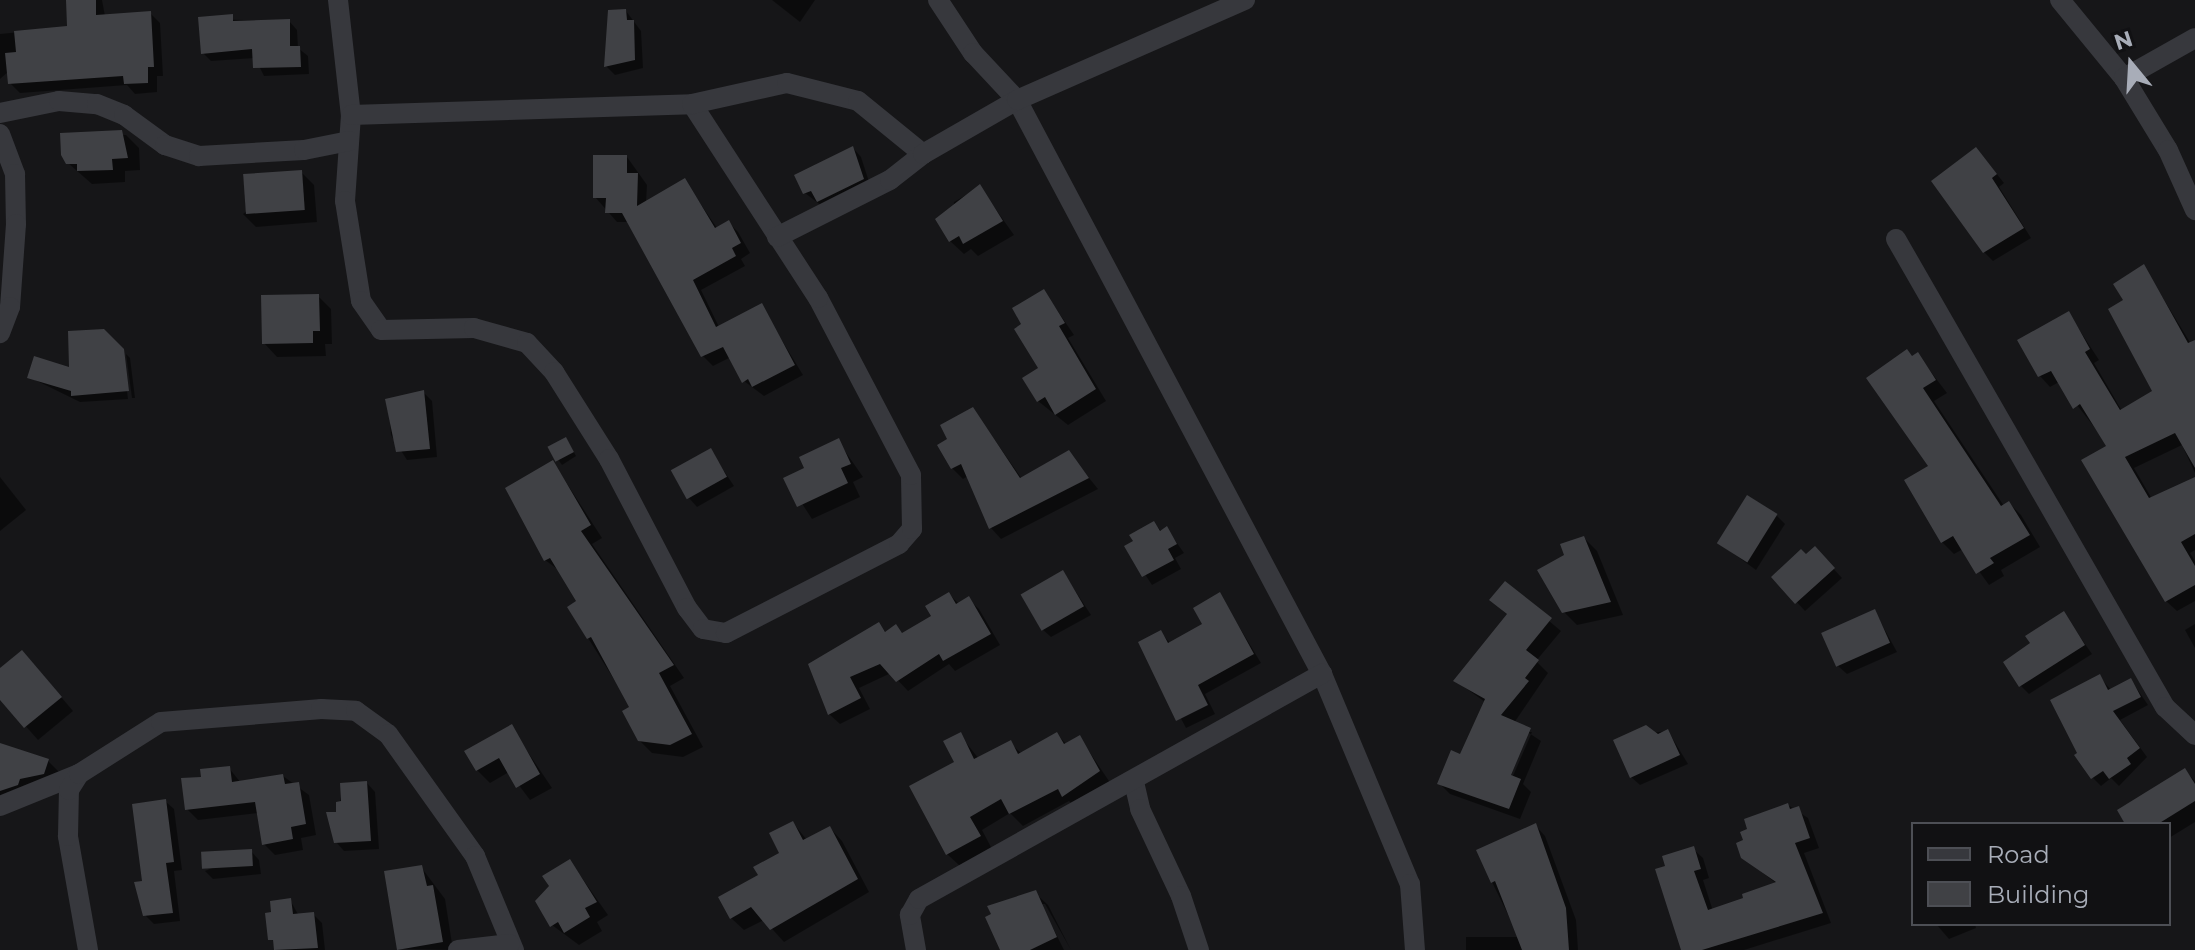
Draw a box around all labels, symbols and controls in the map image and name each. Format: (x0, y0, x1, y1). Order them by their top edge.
north arrow (2091, 24, 2171, 104)
text: N (2111, 25, 2136, 56)
legend (1911, 822, 2171, 926)
text: Road (1987, 840, 2050, 869)
text: Building (1987, 880, 2090, 909)

